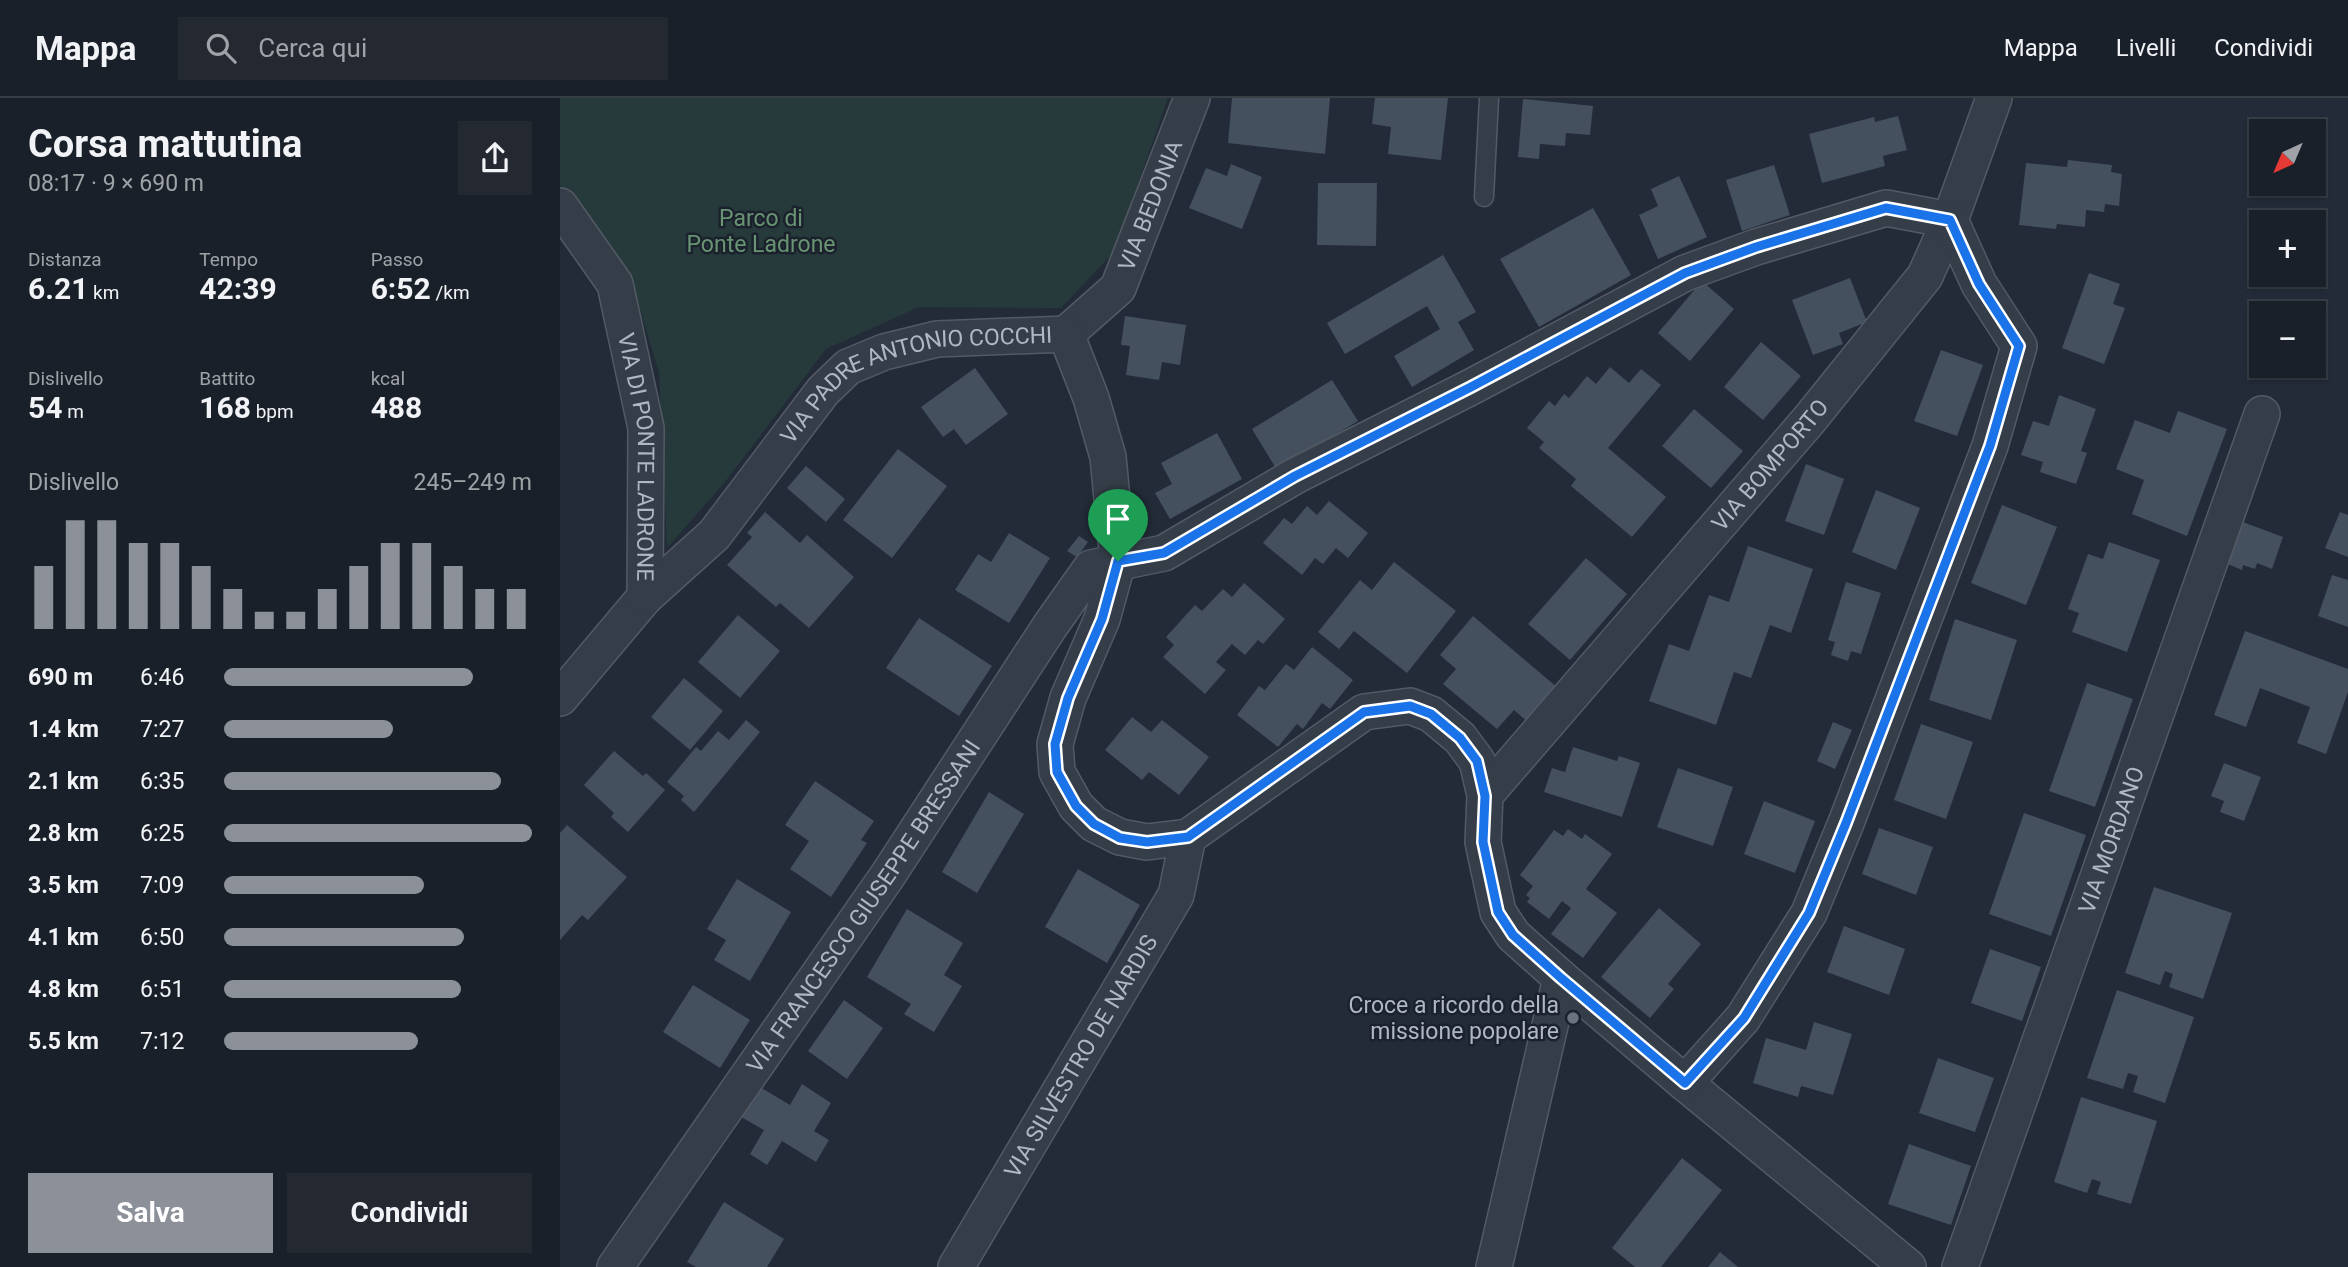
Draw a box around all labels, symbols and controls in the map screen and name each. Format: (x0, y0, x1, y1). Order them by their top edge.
search box (178, 17, 668, 80)
text: Mappa (35, 29, 136, 68)
icon: search (202, 29, 240, 67)
text: Cerca qui (258, 33, 367, 63)
text: Mappa (2004, 34, 2078, 62)
text: Livelli (2116, 34, 2176, 62)
text: Condividi (2214, 34, 2313, 62)
north arrow (2249, 119, 2326, 196)
map controls (2249, 119, 2326, 378)
button: share (458, 121, 532, 195)
text: Corsa mattutina (28, 122, 302, 166)
street label: VIA BEDONIA (1113, 136, 1188, 275)
text: 08:17 · 9 × 690 m (28, 170, 204, 197)
park label: Parco di Ponte Ladrone (686, 205, 836, 258)
button: + (2249, 210, 2326, 287)
text: Distanza (28, 248, 102, 271)
text: Tempo (199, 248, 258, 271)
text: Passo (371, 248, 423, 271)
text: 6.21 (28, 271, 88, 306)
text: 42:39 (199, 271, 277, 306)
text: 6:52 (371, 271, 431, 306)
text: km (88, 281, 119, 304)
text: /km (431, 281, 470, 304)
button: − (2249, 301, 2326, 378)
street label: VIA PADRE ANTONIO COCCHI (775, 322, 1053, 449)
street label: VIA DI PONTE LADRONE (612, 331, 659, 581)
text: Dislivello (28, 367, 103, 390)
text: Battito (199, 367, 255, 390)
text: kcal (371, 367, 405, 390)
text: 54 (28, 390, 62, 425)
text: 168 (199, 390, 251, 425)
text: 488 (371, 390, 422, 425)
street label: VIA BOMPORTO (1706, 394, 1834, 537)
text: m (62, 400, 84, 423)
text: bpm (251, 400, 294, 423)
text: Dislivello (28, 469, 119, 496)
text: 245–249 m (413, 469, 532, 496)
pin (1088, 489, 1148, 561)
icon: arrive (1099, 500, 1137, 538)
text: 690 m (28, 664, 93, 691)
text: 6:46 (140, 664, 184, 691)
text: 1.4 km (28, 716, 99, 743)
text: 7:27 (140, 716, 184, 743)
street label: VIA FRANCESCO GIUSEPPE BRESSANI (741, 735, 986, 1078)
street label: VIA MORDANO (2073, 763, 2150, 917)
text: 2.1 km (28, 768, 99, 795)
text: 6:35 (140, 768, 184, 795)
text: 2.8 km (28, 820, 99, 847)
text: 6:25 (140, 820, 184, 847)
text: 3.5 km (28, 872, 99, 899)
text: 7:09 (140, 872, 184, 899)
text: 4.1 km (28, 924, 99, 951)
text: 6:50 (140, 924, 184, 951)
street label: VIA SILVESTRO DE NARDIS (999, 930, 1163, 1183)
text: 4.8 km (28, 976, 99, 1003)
text: 6:51 (140, 976, 184, 1003)
place label: Croce a ricordo della missione popolare (1348, 992, 1559, 1045)
marker: Croce a ricordo della missione popolare (1565, 1010, 1581, 1026)
text: 5.5 km (28, 1028, 99, 1055)
text: 7:12 (140, 1028, 184, 1055)
button: Salva (28, 1173, 273, 1253)
button: Condividi (287, 1173, 532, 1253)

